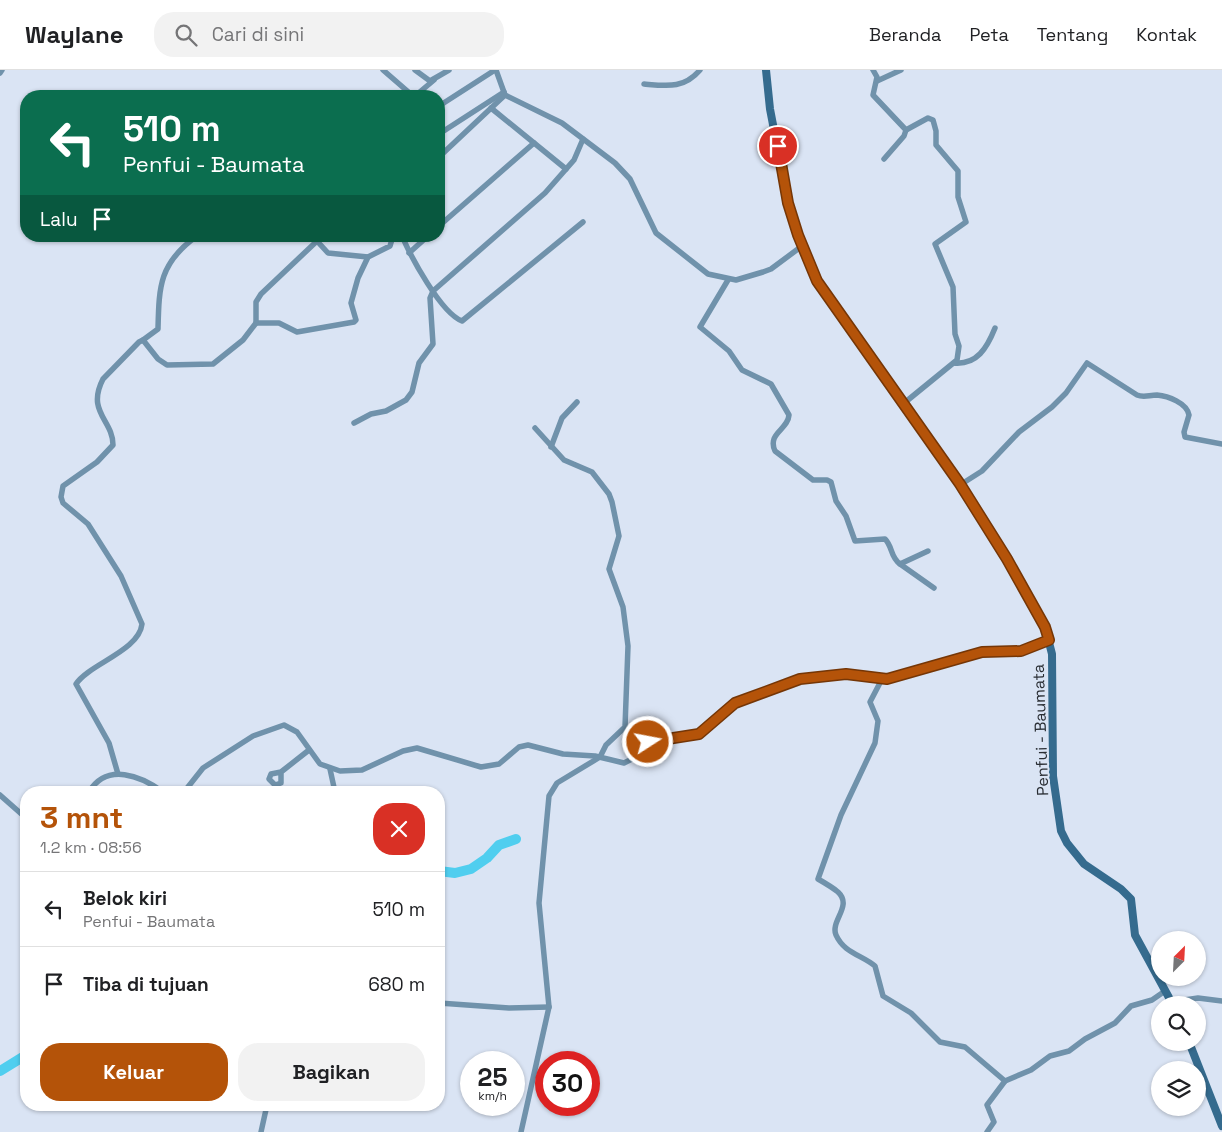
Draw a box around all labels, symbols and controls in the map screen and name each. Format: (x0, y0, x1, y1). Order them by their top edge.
search box (154, 12, 504, 57)
text: Waylane (25, 19, 124, 50)
icon: search (172, 21, 200, 49)
text: Cari di sini (212, 22, 304, 47)
text: Beranda (869, 23, 941, 46)
text: Peta (969, 23, 1009, 46)
text: Tentang (1037, 23, 1108, 46)
text: Kontak (1136, 23, 1197, 46)
text: 510 m (123, 107, 221, 151)
icon: left (40, 110, 105, 175)
pin (757, 125, 799, 167)
icon: arrive (764, 132, 792, 160)
text: Penfui - Baumata (123, 150, 305, 178)
icon: arrive (88, 205, 116, 233)
text: Lalu (40, 207, 78, 232)
street label: Penfui - Baumata (1028, 664, 1053, 796)
position arrow (621, 715, 673, 767)
text: 3 mnt (40, 798, 123, 837)
button: close (373, 803, 425, 855)
text: 1.2 km · 08:56 (40, 837, 142, 858)
text: Belok kiri (83, 886, 167, 911)
icon: left (40, 895, 68, 923)
text: 510 m (373, 897, 425, 922)
text: Penfui - Baumata (83, 911, 215, 932)
north arrow (1151, 931, 1206, 986)
map controls (1151, 931, 1206, 1116)
icon: arrive (40, 970, 68, 998)
text: Tiba di tujuan (83, 972, 209, 997)
text: 680 m (368, 972, 425, 997)
button: search (1151, 996, 1206, 1051)
button: Keluar (40, 1043, 228, 1101)
button: Bagikan (238, 1043, 425, 1101)
speed limit sign: 30 (535, 1051, 600, 1116)
text: 25 (478, 1061, 507, 1093)
button: layers (1151, 1061, 1206, 1116)
text: km/h (478, 1088, 507, 1104)

